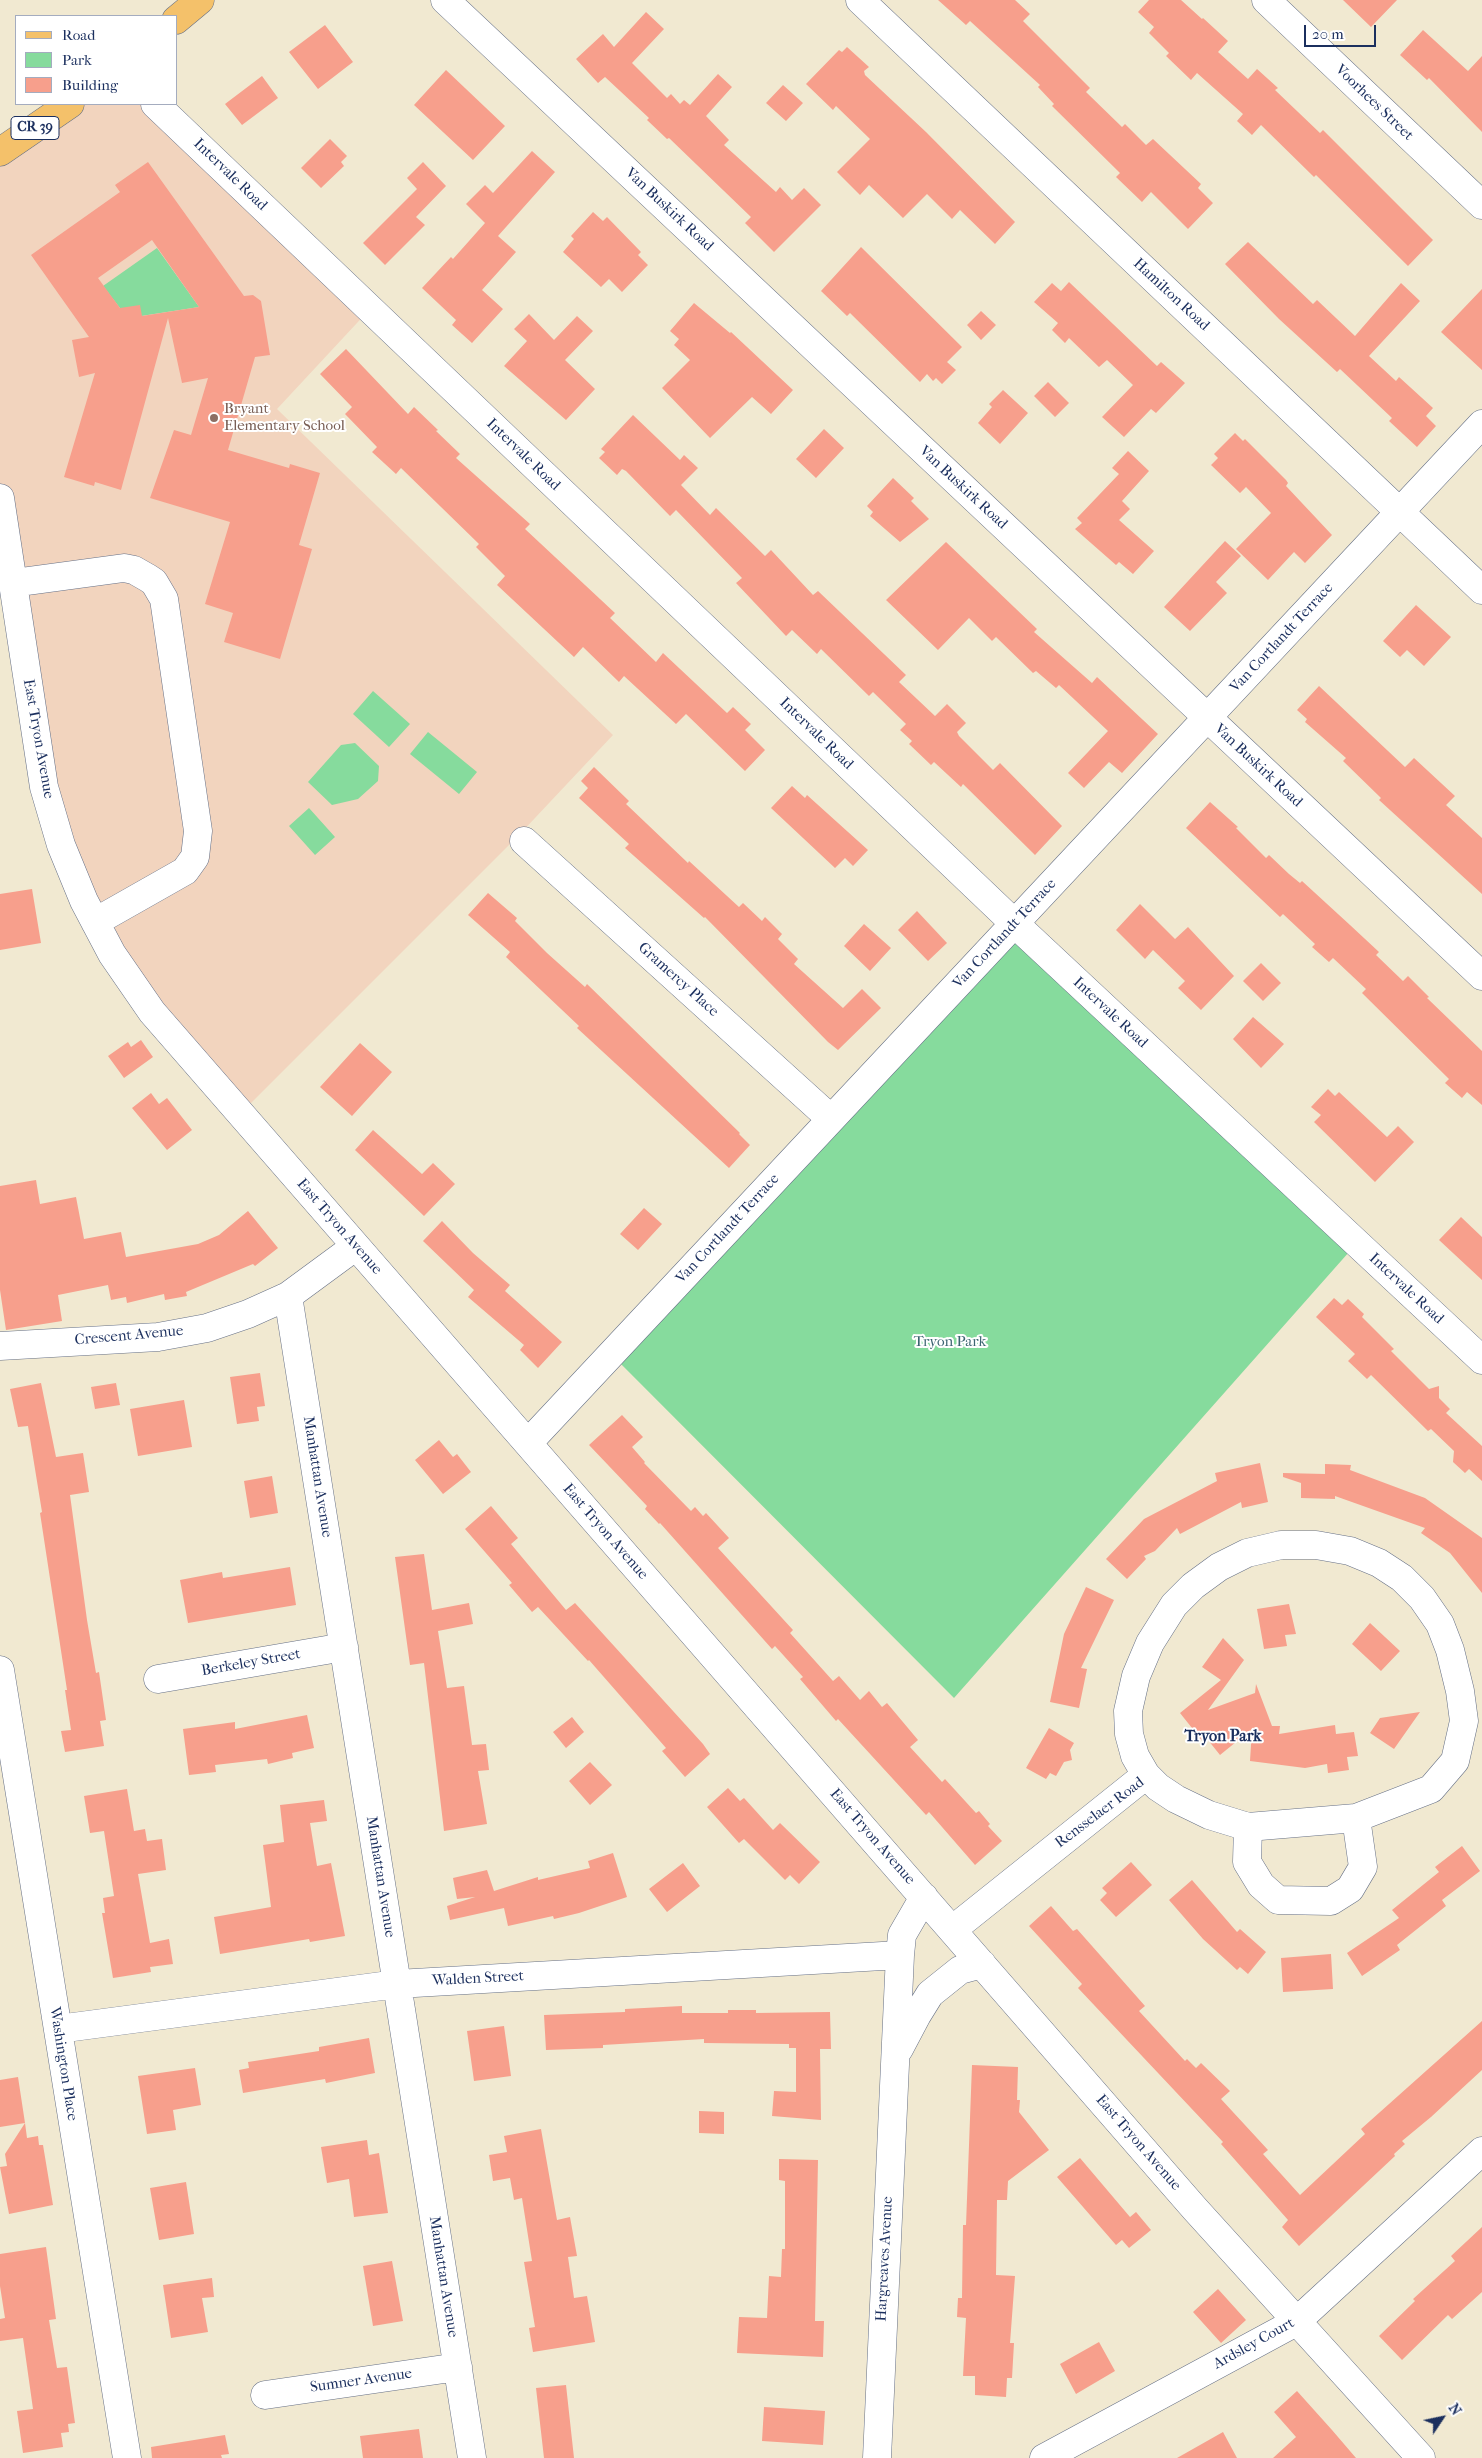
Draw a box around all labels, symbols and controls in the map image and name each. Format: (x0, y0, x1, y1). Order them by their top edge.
legend (15, 15, 178, 105)
scale bar (1307, 15, 1380, 47)
text: 20 m (1312, 25, 1344, 43)
text: Road (62, 26, 95, 44)
text: Park (62, 51, 92, 69)
street label: Voorhees Street (1331, 61, 1417, 145)
text: Building (62, 76, 118, 94)
road number: CR 39 (11, 116, 59, 140)
street label: Intervale Road (189, 135, 271, 215)
street label: Van Buskirk Road (621, 164, 717, 256)
street label: Hamilton Road (1129, 255, 1213, 335)
place label: Bryant Elementary School (224, 400, 345, 435)
marker: Bryant Elementary School (208, 412, 220, 424)
street label: Intervale Road (482, 415, 564, 495)
street label: Van Buskirk Road (915, 442, 1011, 534)
street label: Van Cortlandt Terrace (1226, 579, 1338, 697)
street label: East Tryon Avenue (19, 678, 57, 800)
street label: Intervale Road (775, 694, 857, 774)
street label: Van Buskirk Road (1210, 720, 1306, 812)
street label: Van Cortlandt Terrace (949, 875, 1061, 993)
street label: Gramercy Place (634, 939, 722, 1021)
street label: Intervale Road (1069, 974, 1151, 1052)
street label: Van Cortlandt Terrace (672, 1170, 784, 1288)
street label: East Tryon Avenue (292, 1175, 386, 1279)
street label: Intervale Road (1365, 1250, 1447, 1328)
street label: Crescent Avenue (74, 1322, 184, 1350)
park label: Tryon Park (914, 1333, 986, 1351)
street label: Manhattan Avenue (299, 1415, 335, 1539)
street label: East Tryon Avenue (558, 1480, 652, 1584)
street label: Berkeley Street (200, 1645, 302, 1681)
district label: Tryon Park (1184, 1727, 1262, 1747)
street label: Rensselaer Road (1052, 1774, 1148, 1852)
street label: East Tryon Avenue (825, 1785, 919, 1889)
street label: Manhattan Avenue (362, 1815, 398, 1939)
street label: Walden Street (432, 1968, 524, 1990)
street label: Washington Place (45, 2006, 81, 2122)
street label: East Tryon Avenue (1091, 2091, 1185, 2195)
street label: Hargreaves Avenue (873, 2196, 897, 2322)
street label: Manhattan Avenue (425, 2215, 461, 2339)
street label: Ardsley Court (1210, 2314, 1298, 2374)
street label: Sumner Avenue (309, 2365, 413, 2397)
north arrow (1417, 2393, 1467, 2443)
text: N (1445, 2400, 1465, 2418)

